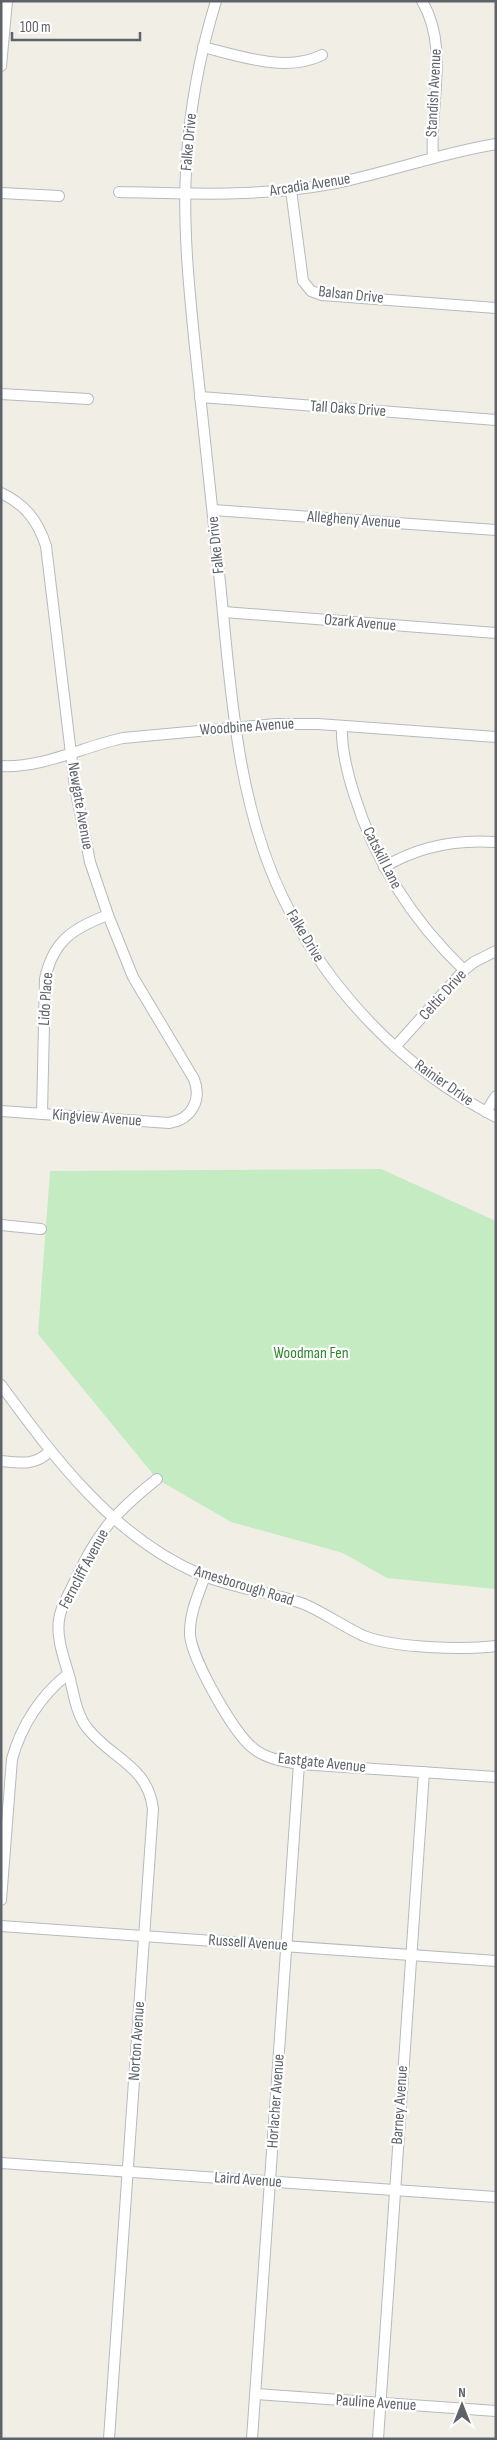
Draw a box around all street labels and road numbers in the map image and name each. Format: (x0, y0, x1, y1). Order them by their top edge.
street label: Standish Avenue (422, 48, 446, 138)
street label: Falke Drive (177, 112, 201, 172)
street label: Arcadia Avenue (267, 169, 352, 201)
street label: Balsan Drive (317, 282, 385, 308)
street label: Tall Oaks Drive (309, 397, 387, 421)
street label: Allegheny Avenue (306, 507, 401, 533)
street label: Falke Drive (204, 515, 228, 575)
street label: Ozark Avenue (323, 610, 397, 636)
street label: Woodbine Avenue (199, 714, 295, 740)
street label: Newgate Avenue (63, 761, 97, 851)
street label: Catskill Lane (358, 824, 406, 892)
street label: Falke Drive (282, 906, 328, 966)
street label: Celtic Drive (415, 966, 471, 1024)
street label: Lido Place (35, 972, 57, 1026)
street label: Rainier Drive (411, 1056, 477, 1110)
street label: Kingview Avenue (52, 1105, 142, 1131)
street label: Ferncliff Avenue (55, 1526, 113, 1612)
street label: Amesborough Road (191, 1562, 296, 1610)
street label: Eastgate Avenue (277, 1749, 367, 1777)
street label: Russell Avenue (208, 1931, 288, 1955)
street label: Norton Avenue (125, 2001, 149, 2081)
street label: Horlacher Avenue (263, 2053, 289, 2149)
street label: Barney Avenue (388, 2065, 412, 2145)
street label: Laird Avenue (214, 2168, 282, 2192)
street label: Pauline Avenue (335, 2391, 417, 2415)

